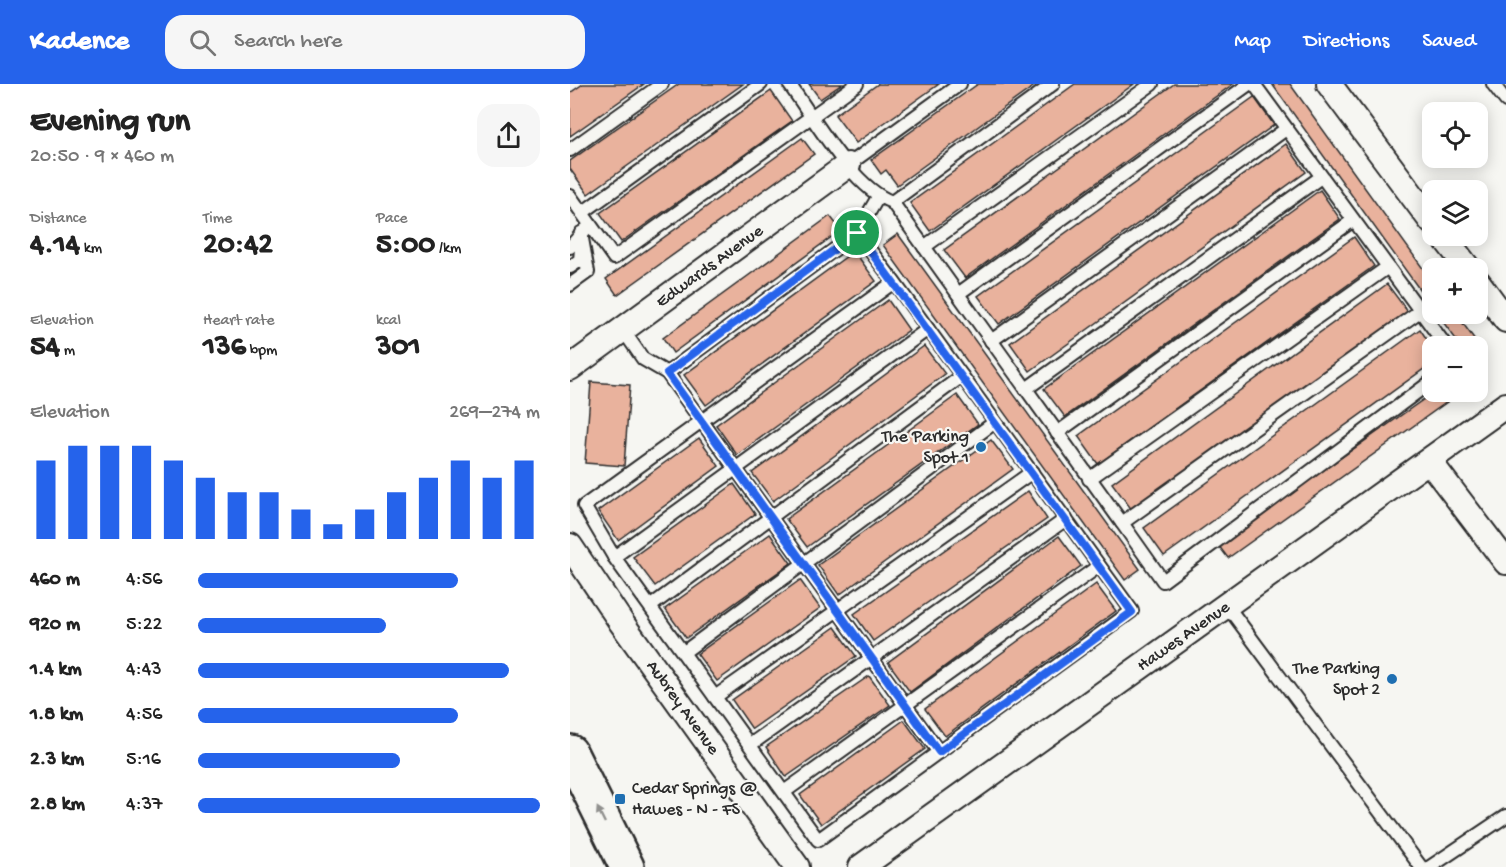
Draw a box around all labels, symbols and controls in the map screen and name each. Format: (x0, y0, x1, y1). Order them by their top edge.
search box (165, 15, 585, 69)
text: Kadence (30, 26, 129, 59)
icon: search (186, 26, 219, 59)
text: Search here (234, 29, 342, 55)
text: Map (1234, 30, 1271, 55)
text: Directions (1304, 30, 1389, 55)
text: Saved (1422, 30, 1476, 55)
map controls (1422, 102, 1488, 402)
button: locate (1422, 102, 1488, 168)
text: Evening run (30, 104, 190, 142)
button: share (477, 104, 540, 167)
text: 20:50 · 9 × 460 m (30, 146, 174, 169)
button: layers (1422, 180, 1488, 246)
pin (831, 207, 882, 258)
text: Distance (30, 210, 87, 229)
text: Time (203, 210, 232, 229)
text: Pace (376, 210, 407, 229)
icon: arrive (840, 216, 873, 249)
street label: Edwards Avenue (652, 221, 768, 313)
text: 4.14 (30, 229, 80, 264)
text: 20:42 (203, 229, 273, 264)
text: 5:00 (376, 229, 435, 264)
text: km (80, 240, 102, 259)
text: /km (435, 240, 461, 259)
button: + (1422, 258, 1488, 324)
text: Elevation (30, 312, 94, 331)
text: Heart rate (203, 312, 275, 331)
text: kcal (376, 312, 401, 331)
text: 54 (30, 331, 60, 366)
text: 136 (203, 331, 246, 366)
text: 301 (376, 331, 421, 366)
button: − (1422, 336, 1488, 402)
text: m (60, 342, 75, 361)
text: bpm (246, 342, 277, 361)
text: Elevation (30, 402, 110, 425)
text: 269–274 m (449, 402, 540, 425)
place label: The Parking Spot 1 (881, 427, 969, 469)
marker: The Parking Spot 1 (974, 440, 988, 454)
text: 460 m (30, 569, 80, 592)
text: 4:56 (126, 569, 162, 592)
street label: Hawes Avenue (1134, 597, 1235, 677)
text: 920 m (30, 614, 80, 637)
text: 5:22 (126, 614, 162, 637)
street label: Aubrey Avenue (641, 657, 724, 760)
text: 1.4 km (30, 659, 82, 682)
text: 4:43 (126, 659, 162, 682)
place label: The Parking Spot 2 (1292, 659, 1380, 701)
marker: The Parking Spot 2 (1385, 672, 1399, 686)
text: 1.8 km (30, 704, 83, 727)
text: 4:56 (126, 704, 162, 727)
text: 2.3 km (30, 749, 84, 772)
text: 5:16 (126, 749, 161, 772)
place label: Cedar Springs @ Hawes - N - FS (632, 779, 757, 821)
marker: Cedar Springs @ Hawes - N - FS (613, 792, 627, 806)
text: 2.8 km (30, 794, 85, 817)
text: 4:37 (126, 794, 163, 817)
one-way arrow (597, 806, 606, 823)

